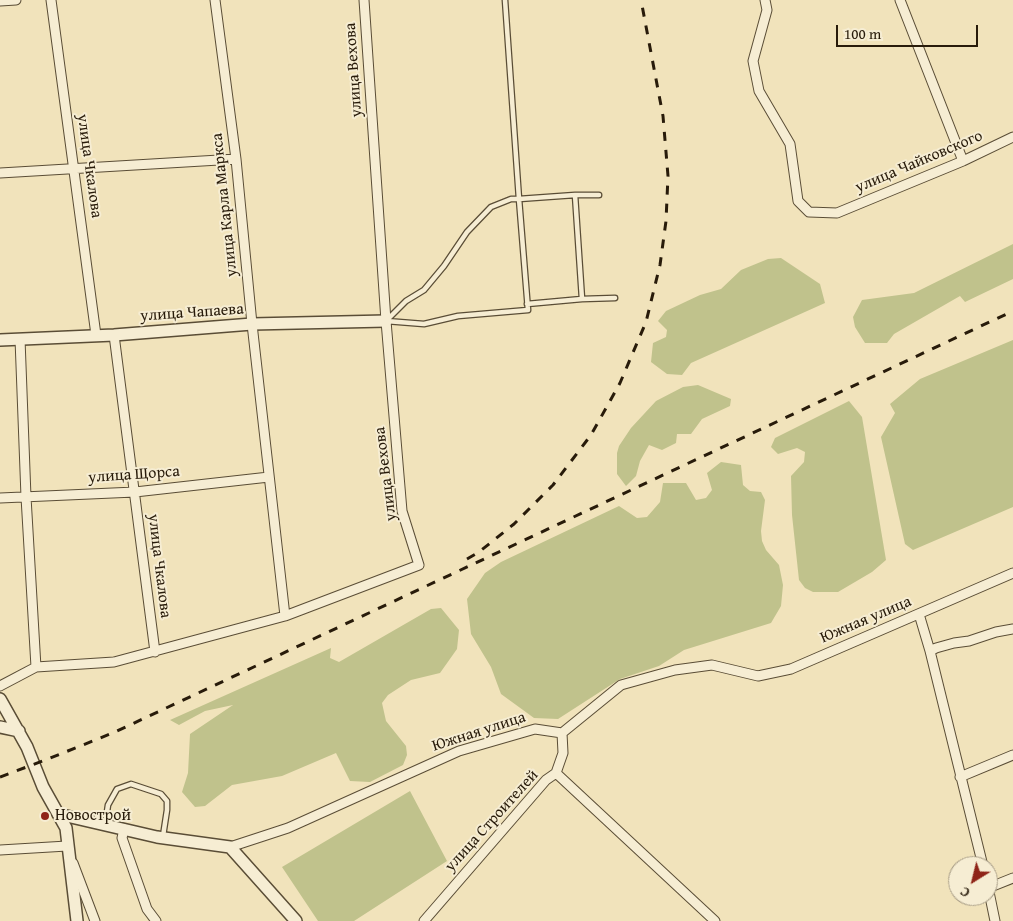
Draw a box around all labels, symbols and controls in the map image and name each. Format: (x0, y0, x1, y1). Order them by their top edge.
scale bar (838, 15, 980, 47)
street label: улица Вехова (341, 22, 367, 118)
text: 100 m (844, 23, 881, 44)
street label: улица Чкалова (72, 113, 106, 219)
street label: улица Чайковского (852, 126, 986, 198)
street label: улица Карла Маркса (208, 132, 242, 278)
street label: улица Чапаева (140, 300, 244, 326)
street label: улица Вехова (371, 426, 401, 522)
street label: улица Щорса (88, 462, 180, 488)
street label: улица Чкалова (143, 513, 175, 619)
street label: Южная улица (818, 592, 914, 648)
street label: Южная улица (430, 708, 528, 756)
street label: улица Строителей (441, 766, 543, 876)
place label: Новострой (55, 806, 131, 826)
marker: Новострой (39, 810, 51, 822)
north arrow (948, 856, 998, 906)
text: С (956, 882, 974, 903)

